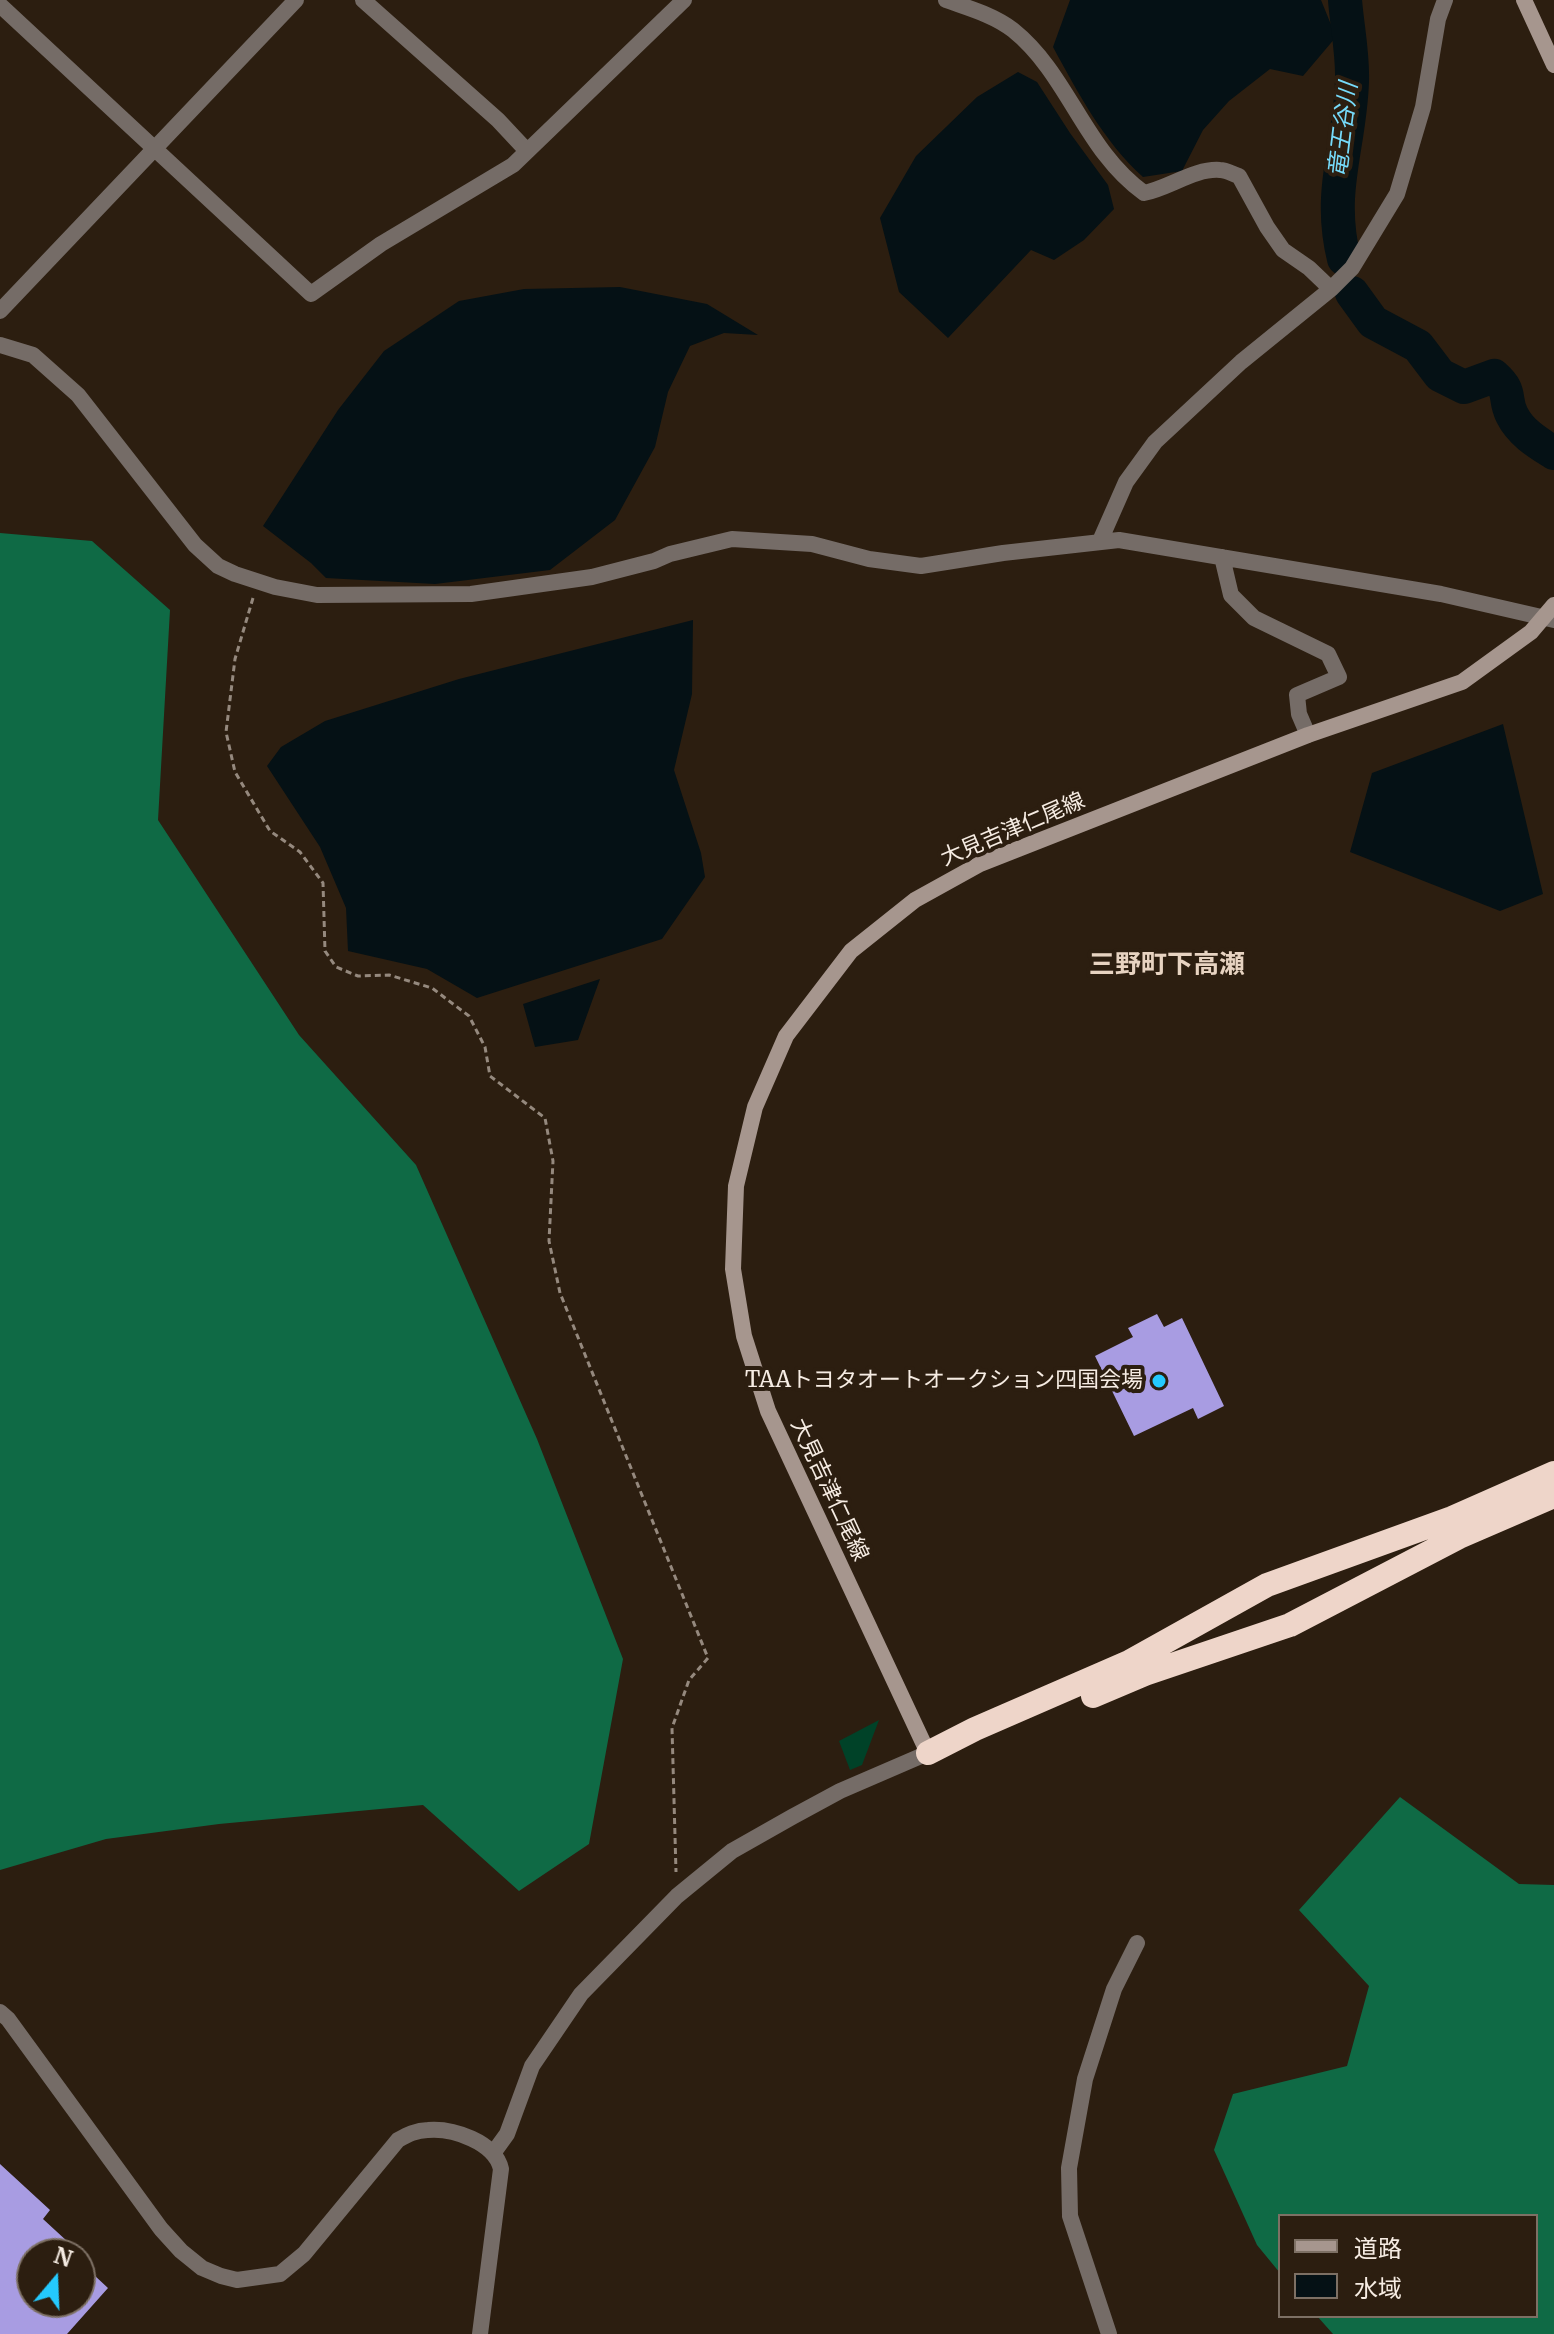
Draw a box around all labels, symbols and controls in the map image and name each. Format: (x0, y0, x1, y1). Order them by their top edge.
water label: 竜王谷川 (1324, 81, 1364, 179)
street label: 大見吉津仁尾線 (937, 788, 1089, 872)
district label: 三野町下高瀬 (1089, 950, 1245, 982)
place label: TAAトヨタオートオークション四国会場 (745, 1368, 1143, 1394)
marker: TAAトヨタオートオークション四国会場 (1150, 1372, 1168, 1390)
street label: 大見吉津仁尾線 (784, 1415, 874, 1565)
legend (1278, 2214, 1538, 2318)
text: 道路 (1354, 2233, 1402, 2264)
north arrow (16, 2238, 96, 2318)
text: N (50, 2241, 76, 2273)
text: 水域 (1354, 2273, 1402, 2304)

